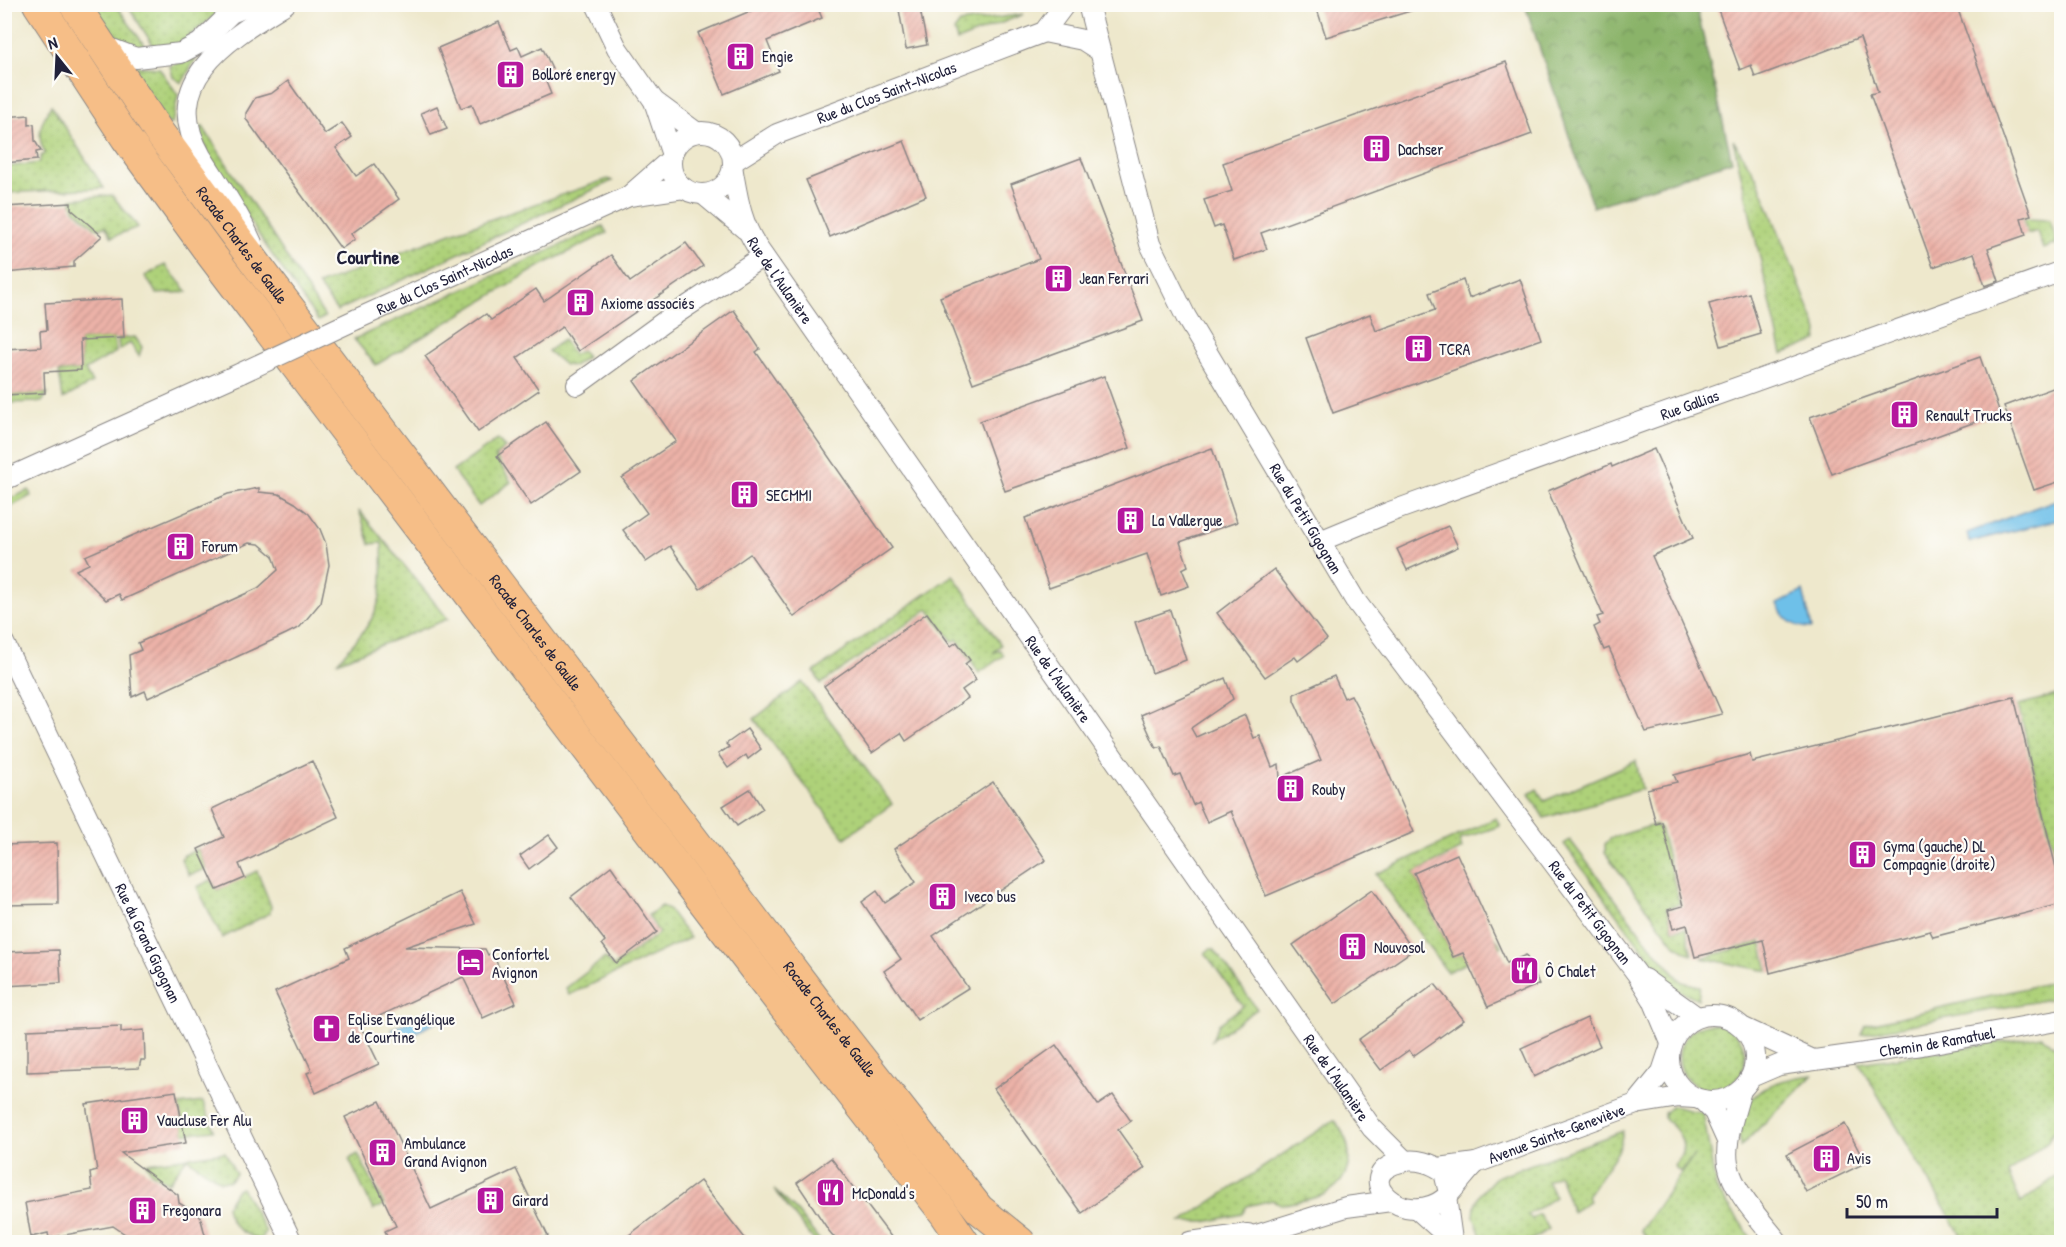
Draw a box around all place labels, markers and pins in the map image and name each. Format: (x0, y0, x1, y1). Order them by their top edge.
building icon: Engie (725, 40, 757, 72)
place label: Engie (762, 45, 794, 67)
building icon: Bolloré energy (495, 58, 527, 90)
place label: Bolloré energy (532, 63, 616, 85)
building icon: Dachser (1361, 133, 1393, 165)
place label: Dachser (1398, 138, 1444, 160)
building icon: Jean Ferrari (1042, 262, 1074, 294)
place label: Jean Ferrari (1079, 267, 1149, 289)
building icon: Axiome associés (564, 287, 596, 319)
place label: Axiome associés (601, 292, 694, 314)
building icon: TCRA (1402, 333, 1434, 365)
place label: TCRA (1439, 338, 1471, 360)
building icon: Renault Trucks (1889, 399, 1921, 431)
place label: Renault Trucks (1926, 404, 2012, 426)
building icon: SECMMI (729, 479, 761, 511)
place label: SECMMI (766, 484, 812, 506)
building icon: La Vallergue (1115, 504, 1147, 536)
place label: La Vallergue (1152, 509, 1223, 531)
building icon: Forum (165, 530, 197, 562)
place label: Forum (201, 535, 238, 557)
building icon: Rouby (1275, 773, 1307, 805)
place label: Rouby (1312, 778, 1346, 800)
place label: Gyma (gauche) DL Compagnie (droite) (1883, 835, 1996, 875)
building icon: Gyma (gauche) DL Compagnie (droite) (1846, 839, 1878, 871)
building icon: Iveco bus (927, 880, 959, 912)
place label: Iveco bus (964, 885, 1016, 907)
building icon: Nouvosol (1337, 931, 1369, 963)
place label: Nouvosol (1374, 936, 1426, 958)
place label: Confortel Avignon (492, 943, 550, 983)
hotel icon: Confortel Avignon (455, 947, 487, 979)
restaurant icon: Ô Chalet (1508, 955, 1540, 987)
place label: Ô Chalet (1545, 960, 1596, 982)
place label: Eqlise Evangélique de Courtine (348, 1008, 456, 1048)
church icon: Eqlise Evangélique de Courtine (311, 1012, 343, 1044)
building icon: Vaucluse Fer Alu (119, 1104, 151, 1136)
place label: Vaucluse Fer Alu (156, 1109, 252, 1131)
place label: Ambulance Grand Avignon (404, 1132, 487, 1172)
building icon: Ambulance Grand Avignon (367, 1136, 399, 1168)
building icon: Avis (1810, 1142, 1842, 1174)
place label: Avis (1847, 1147, 1871, 1169)
restaurant icon: McDonald's (815, 1177, 847, 1209)
place label: McDonald's (852, 1182, 915, 1204)
building icon: Girard (475, 1184, 507, 1216)
place label: Girard (512, 1189, 548, 1211)
building icon: Fregonara (126, 1194, 158, 1226)
place label: Fregonara (162, 1199, 221, 1221)

